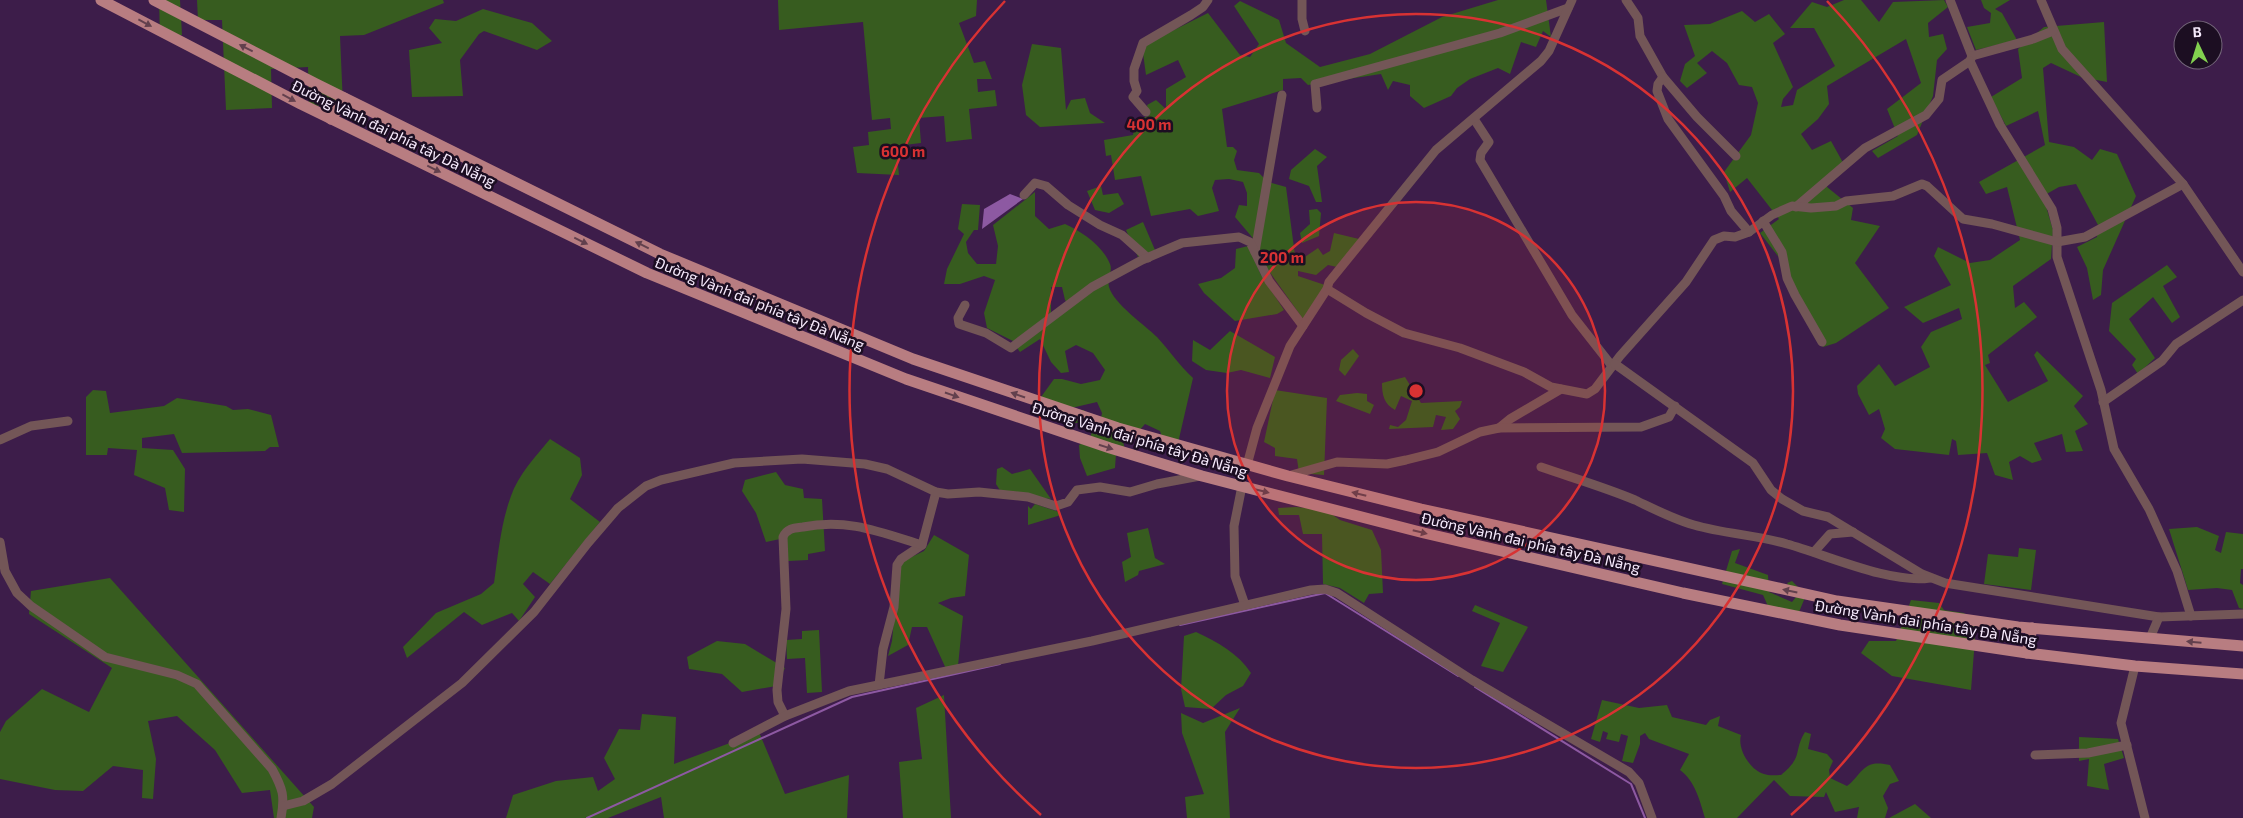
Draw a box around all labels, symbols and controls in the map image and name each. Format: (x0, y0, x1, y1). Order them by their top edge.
one-way arrow (137, 19, 152, 27)
north arrow (2173, 20, 2223, 70)
text: B (2192, 23, 2202, 40)
one-way arrow (239, 44, 254, 52)
street label: Đường Vành đai phía tây Đà Nẵng (289, 76, 499, 190)
one-way arrow (281, 94, 296, 102)
text: 400 m (1127, 115, 1171, 133)
text: 600 m (881, 142, 925, 160)
one-way arrow (427, 165, 442, 173)
one-way arrow (573, 236, 588, 245)
one-way arrow (635, 241, 649, 249)
text: 200 m (1260, 248, 1304, 266)
street label: Đường Vành đai phía tây Đà Nẵng (653, 253, 868, 354)
centre of rings (1407, 382, 1425, 400)
one-way arrow (1010, 390, 1025, 398)
one-way arrow (945, 391, 960, 399)
street label: Đường Vành đai phía tây Đà Nẵng (1030, 398, 1250, 481)
one-way arrow (1099, 443, 1114, 451)
one-way arrow (1255, 487, 1270, 495)
one-way arrow (1351, 490, 1366, 498)
street label: Đường Vành đai phía tây Đà Nẵng (1420, 508, 1643, 576)
one-way arrow (1412, 528, 1427, 536)
one-way arrow (1782, 587, 1798, 595)
street label: Đường Vành đai phía tây Đà Nẵng (1814, 596, 2039, 649)
one-way arrow (2186, 638, 2202, 646)

